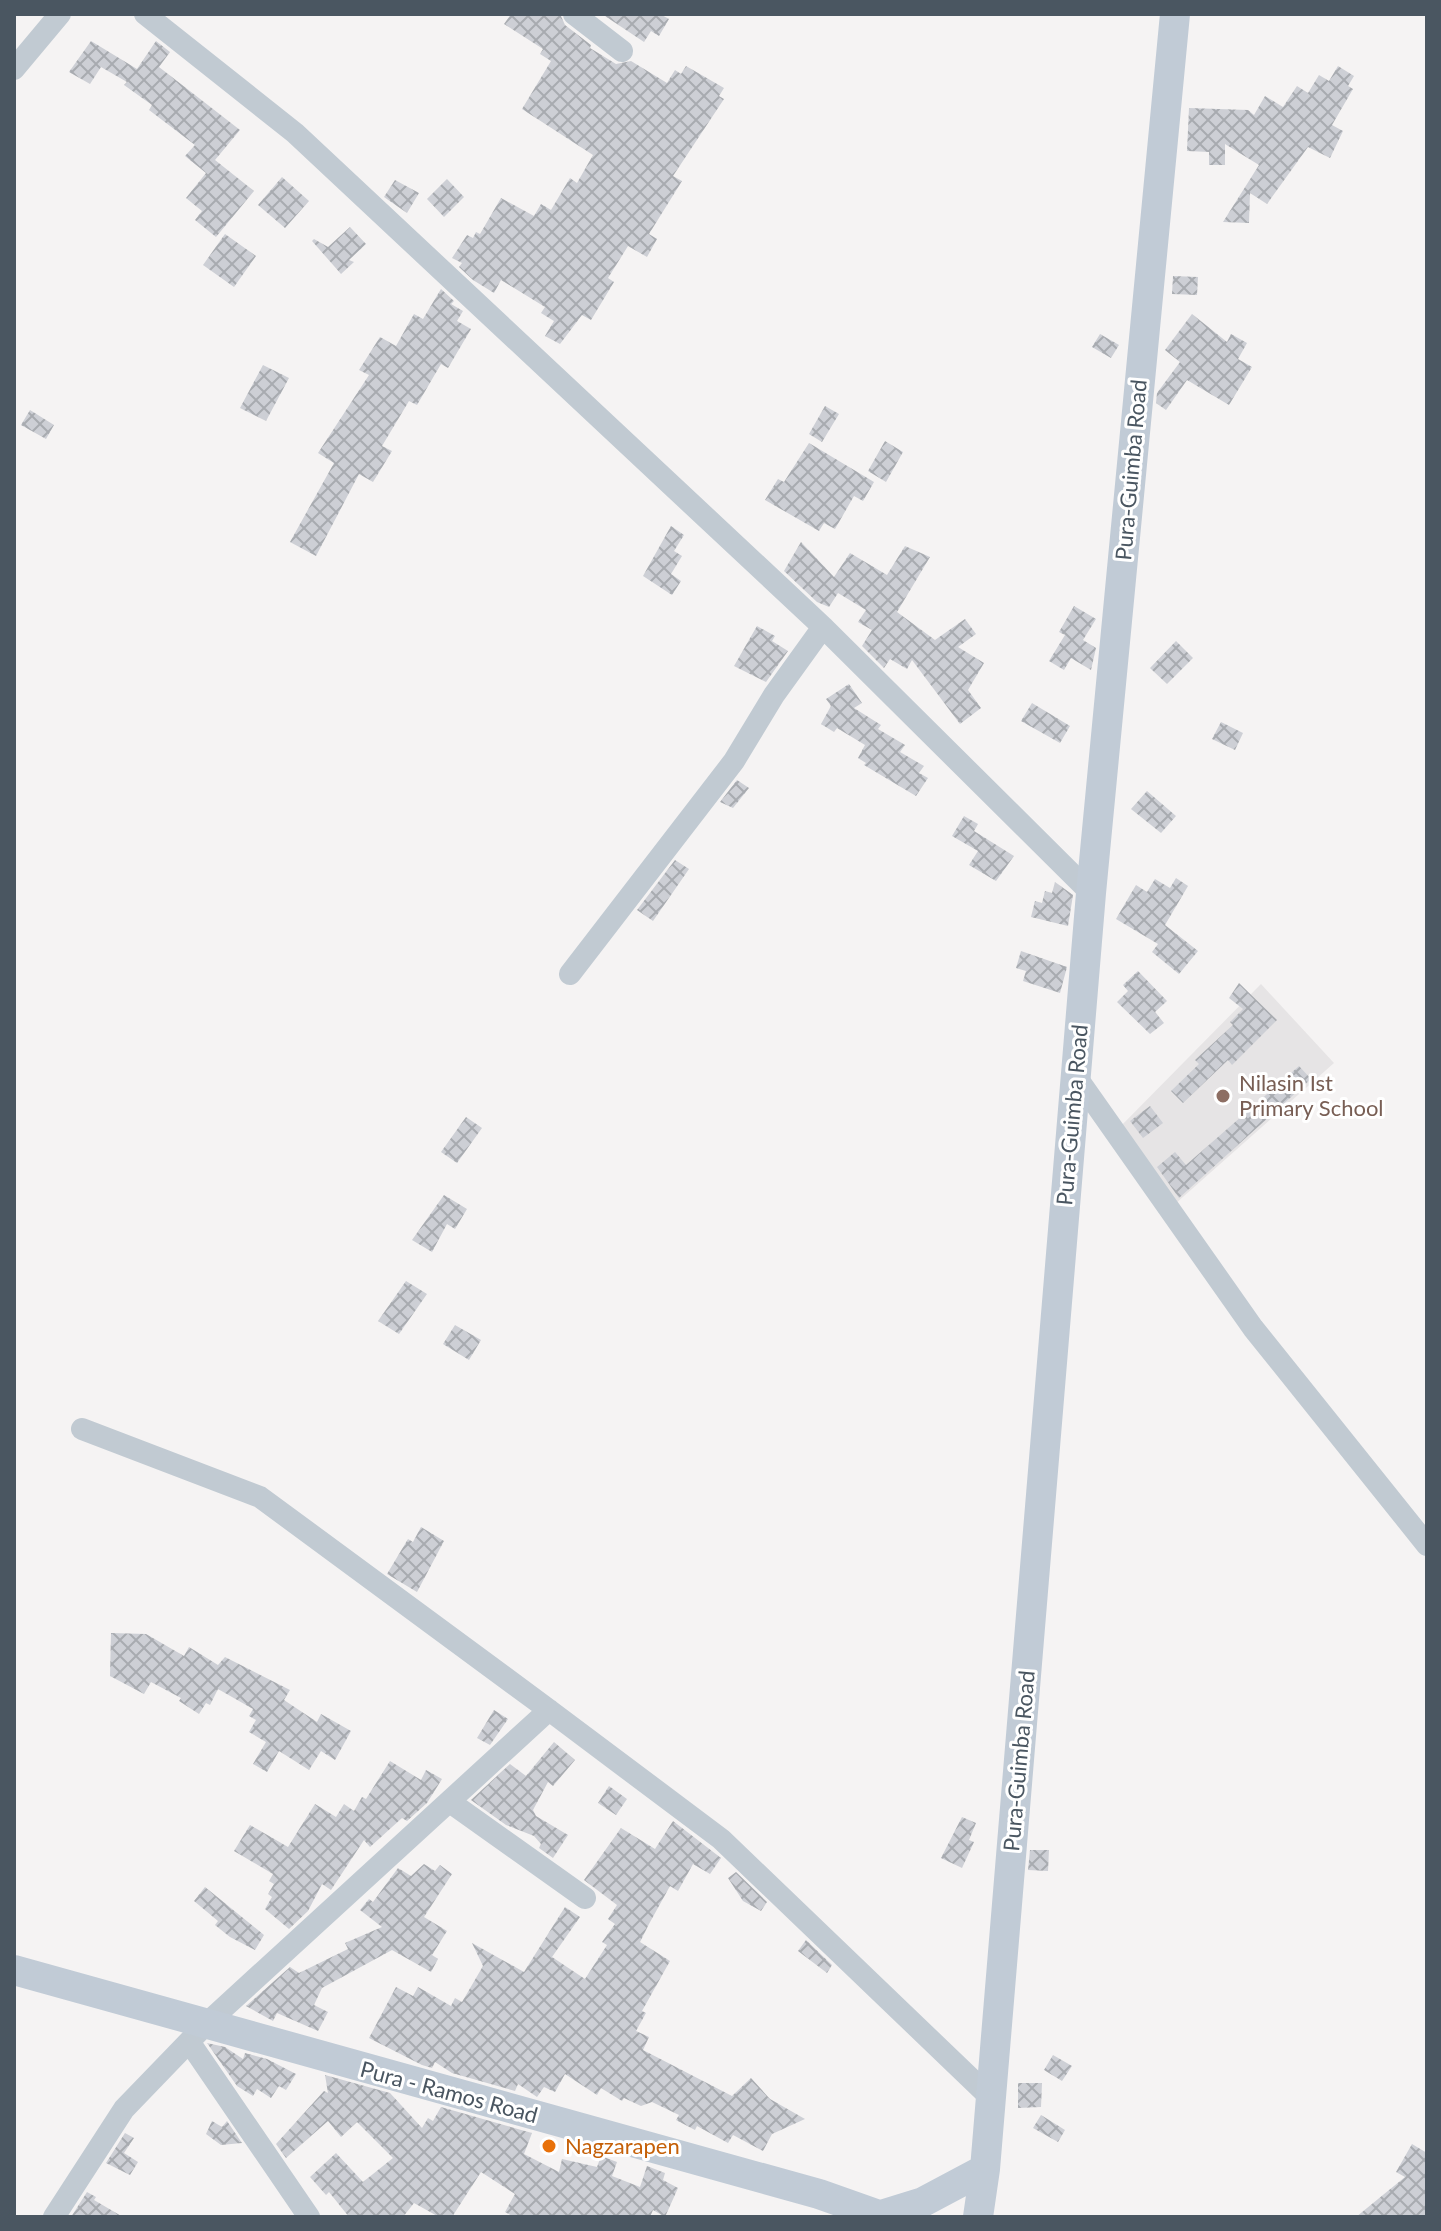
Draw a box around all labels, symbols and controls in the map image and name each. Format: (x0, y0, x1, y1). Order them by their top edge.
street label: Pura-Guimba Road (1109, 378, 1152, 562)
street label: Pura-Guimba Road (1050, 1023, 1093, 1207)
place label: Nilasin Ist Primary School (1239, 1069, 1384, 1121)
marker: Nilasin Ist Primary School (1214, 1087, 1232, 1105)
street label: Pura-Guimba Road (997, 1669, 1040, 1853)
street label: Pura - Ramos Road (357, 2055, 541, 2128)
place label: Nagzarapen (565, 2132, 680, 2159)
marker: Nagzarapen (540, 2137, 558, 2155)

